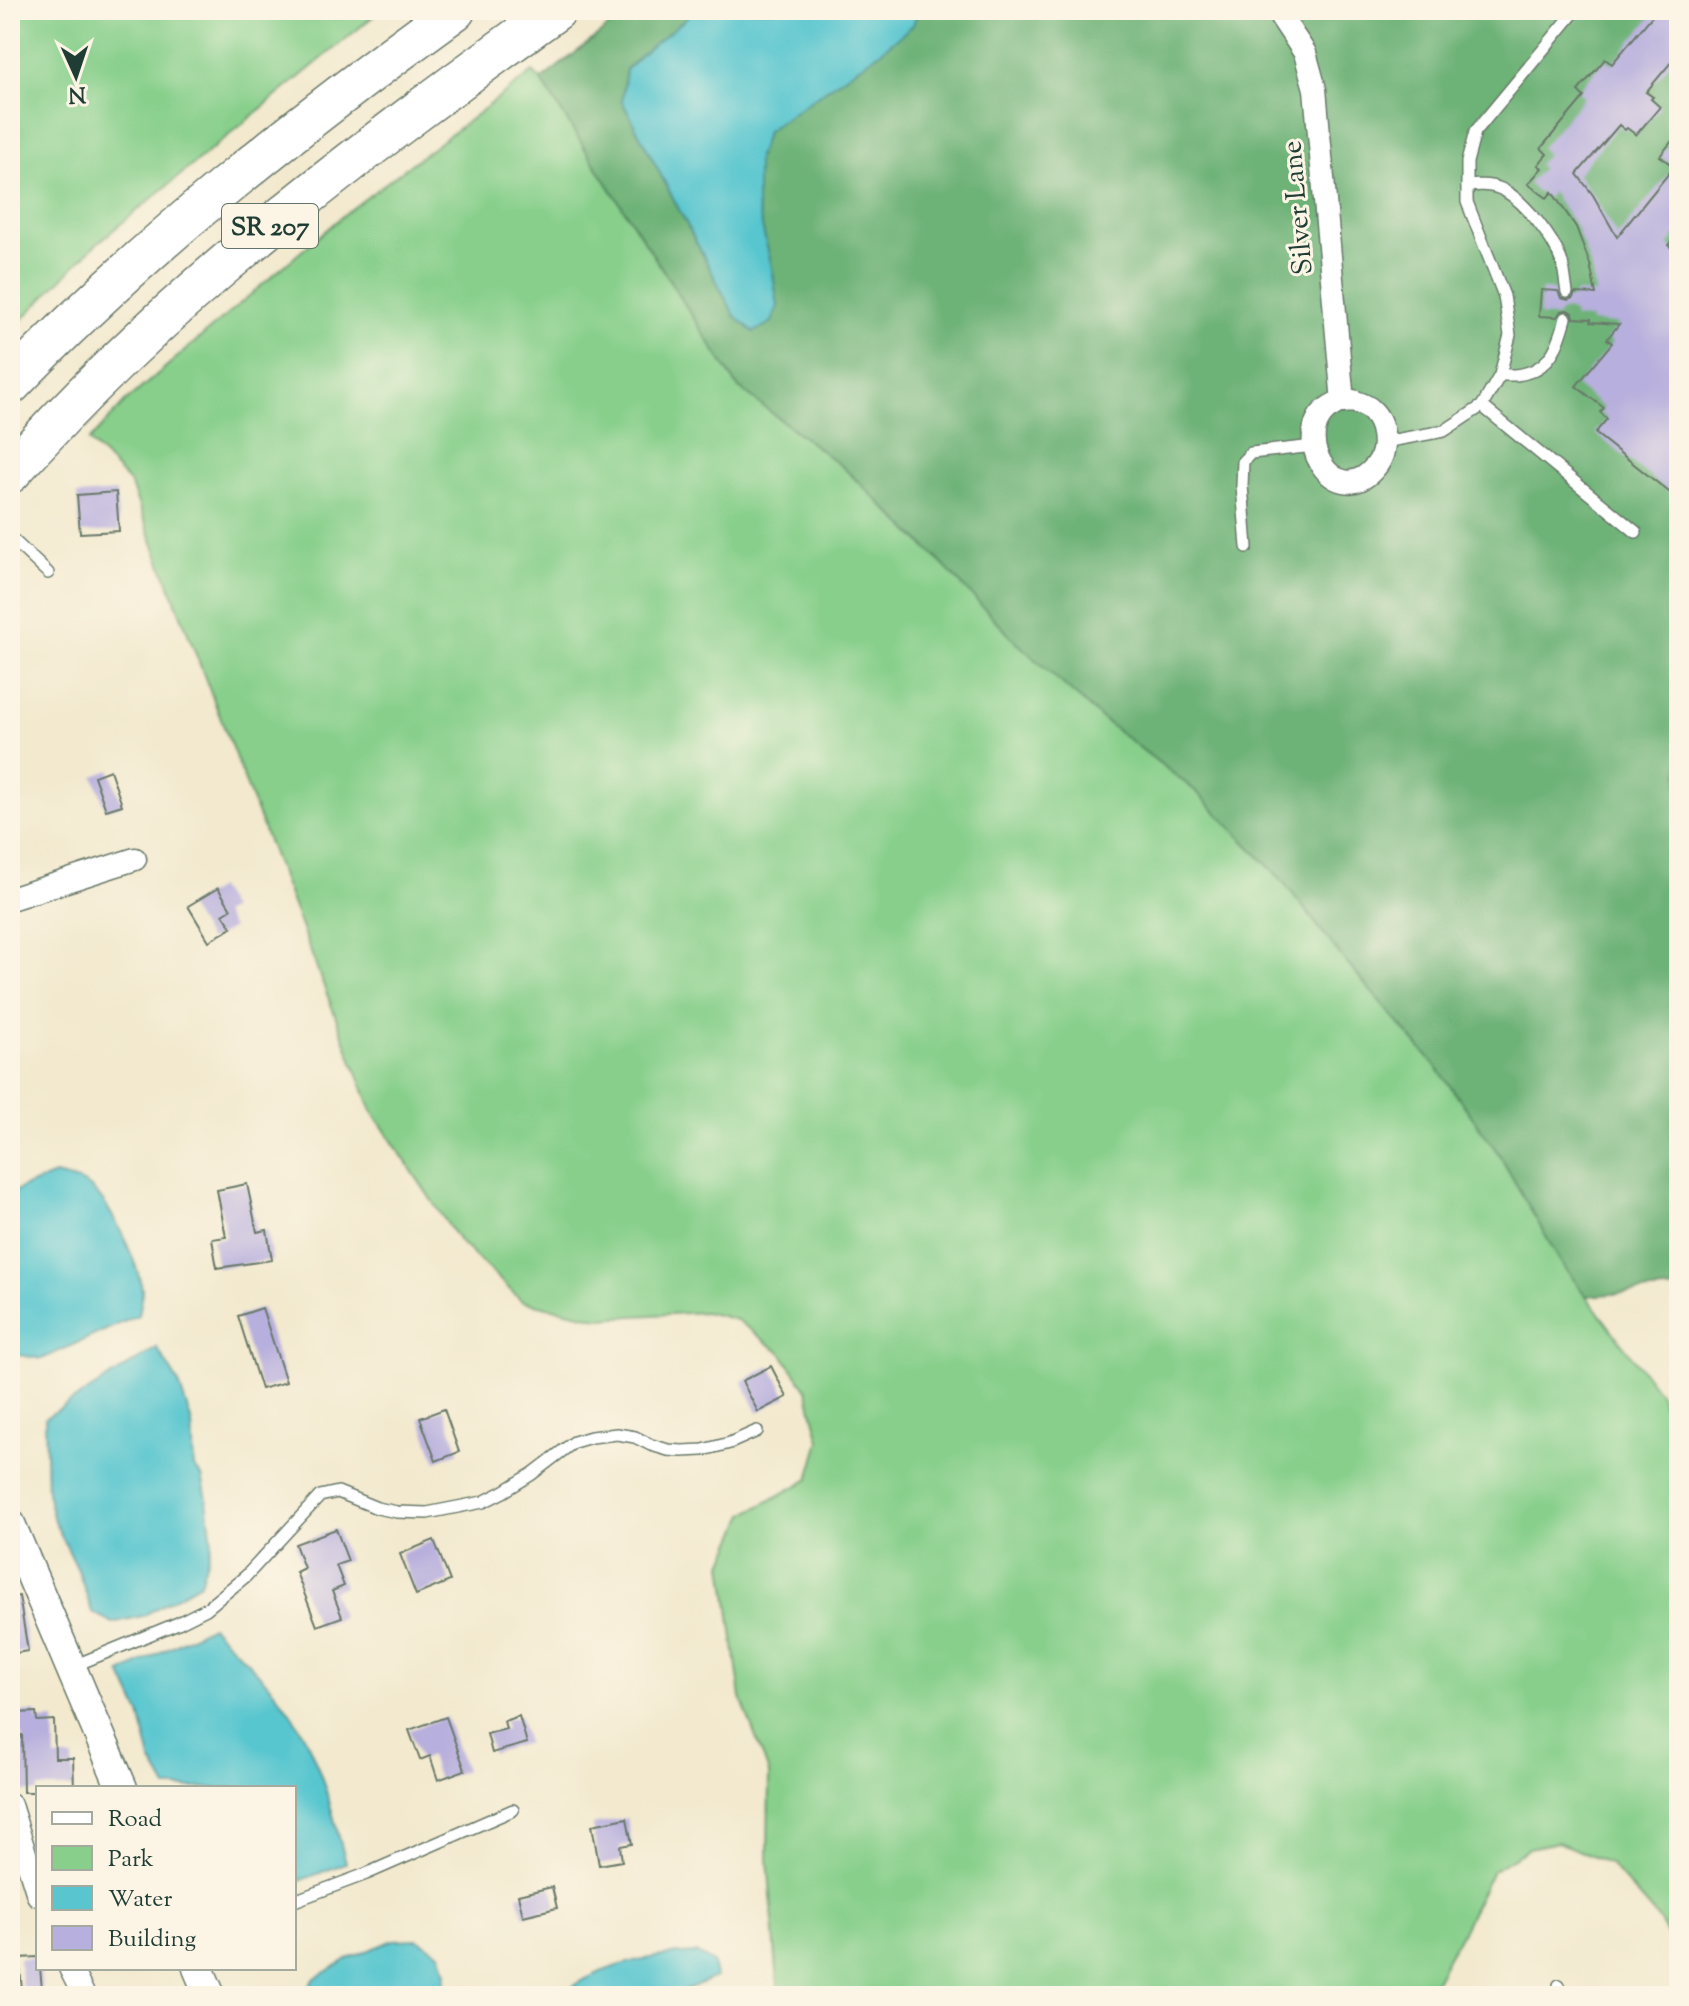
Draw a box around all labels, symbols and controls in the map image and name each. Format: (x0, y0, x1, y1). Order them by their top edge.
north arrow (36, 36, 116, 116)
text: N (67, 77, 86, 109)
street label: Silver Lane (1273, 139, 1325, 277)
road number: SR 207 (222, 204, 318, 248)
legend (36, 1786, 296, 1970)
text: Road (108, 1803, 162, 1837)
text: Park (108, 1843, 154, 1877)
text: Water (108, 1883, 172, 1917)
text: Building (108, 1923, 197, 1957)

